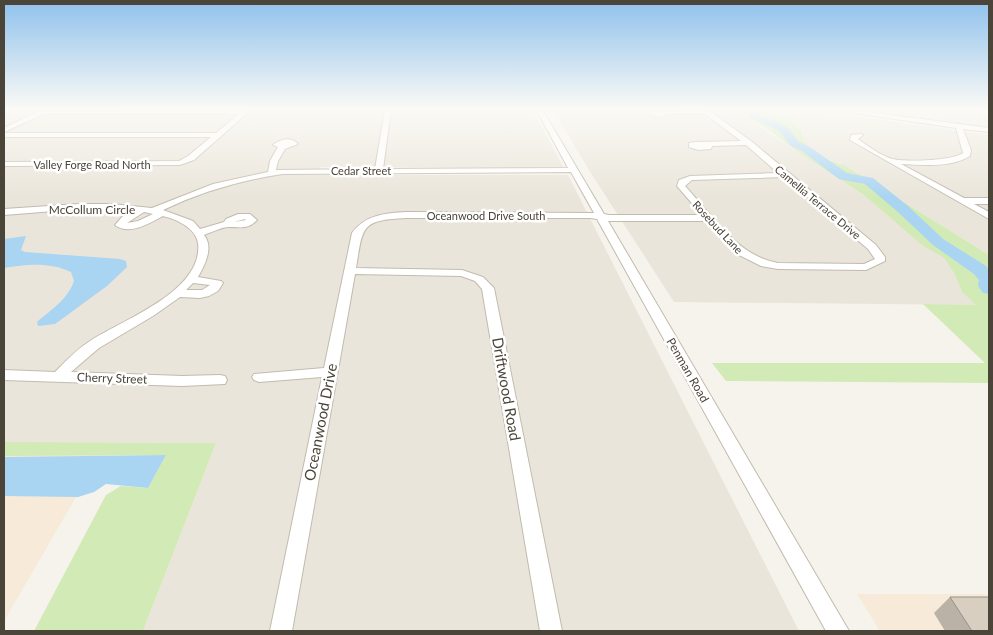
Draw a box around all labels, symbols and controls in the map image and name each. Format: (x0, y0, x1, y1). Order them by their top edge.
street label: Valley Forge Road North (33, 158, 151, 171)
street label: Camellia Terrace Drive (773, 162, 864, 242)
street label: Cedar Street (331, 164, 391, 177)
street label: Rosebud Lane (690, 198, 746, 256)
street label: McCollum Circle (49, 202, 135, 217)
street label: Oceanwood Drive South (427, 209, 545, 222)
street label: Penman Road (663, 335, 713, 405)
street label: Driftwood Road (489, 336, 525, 442)
street label: Oceanwood Drive (300, 362, 340, 482)
street label: Cherry Street (77, 369, 148, 387)

